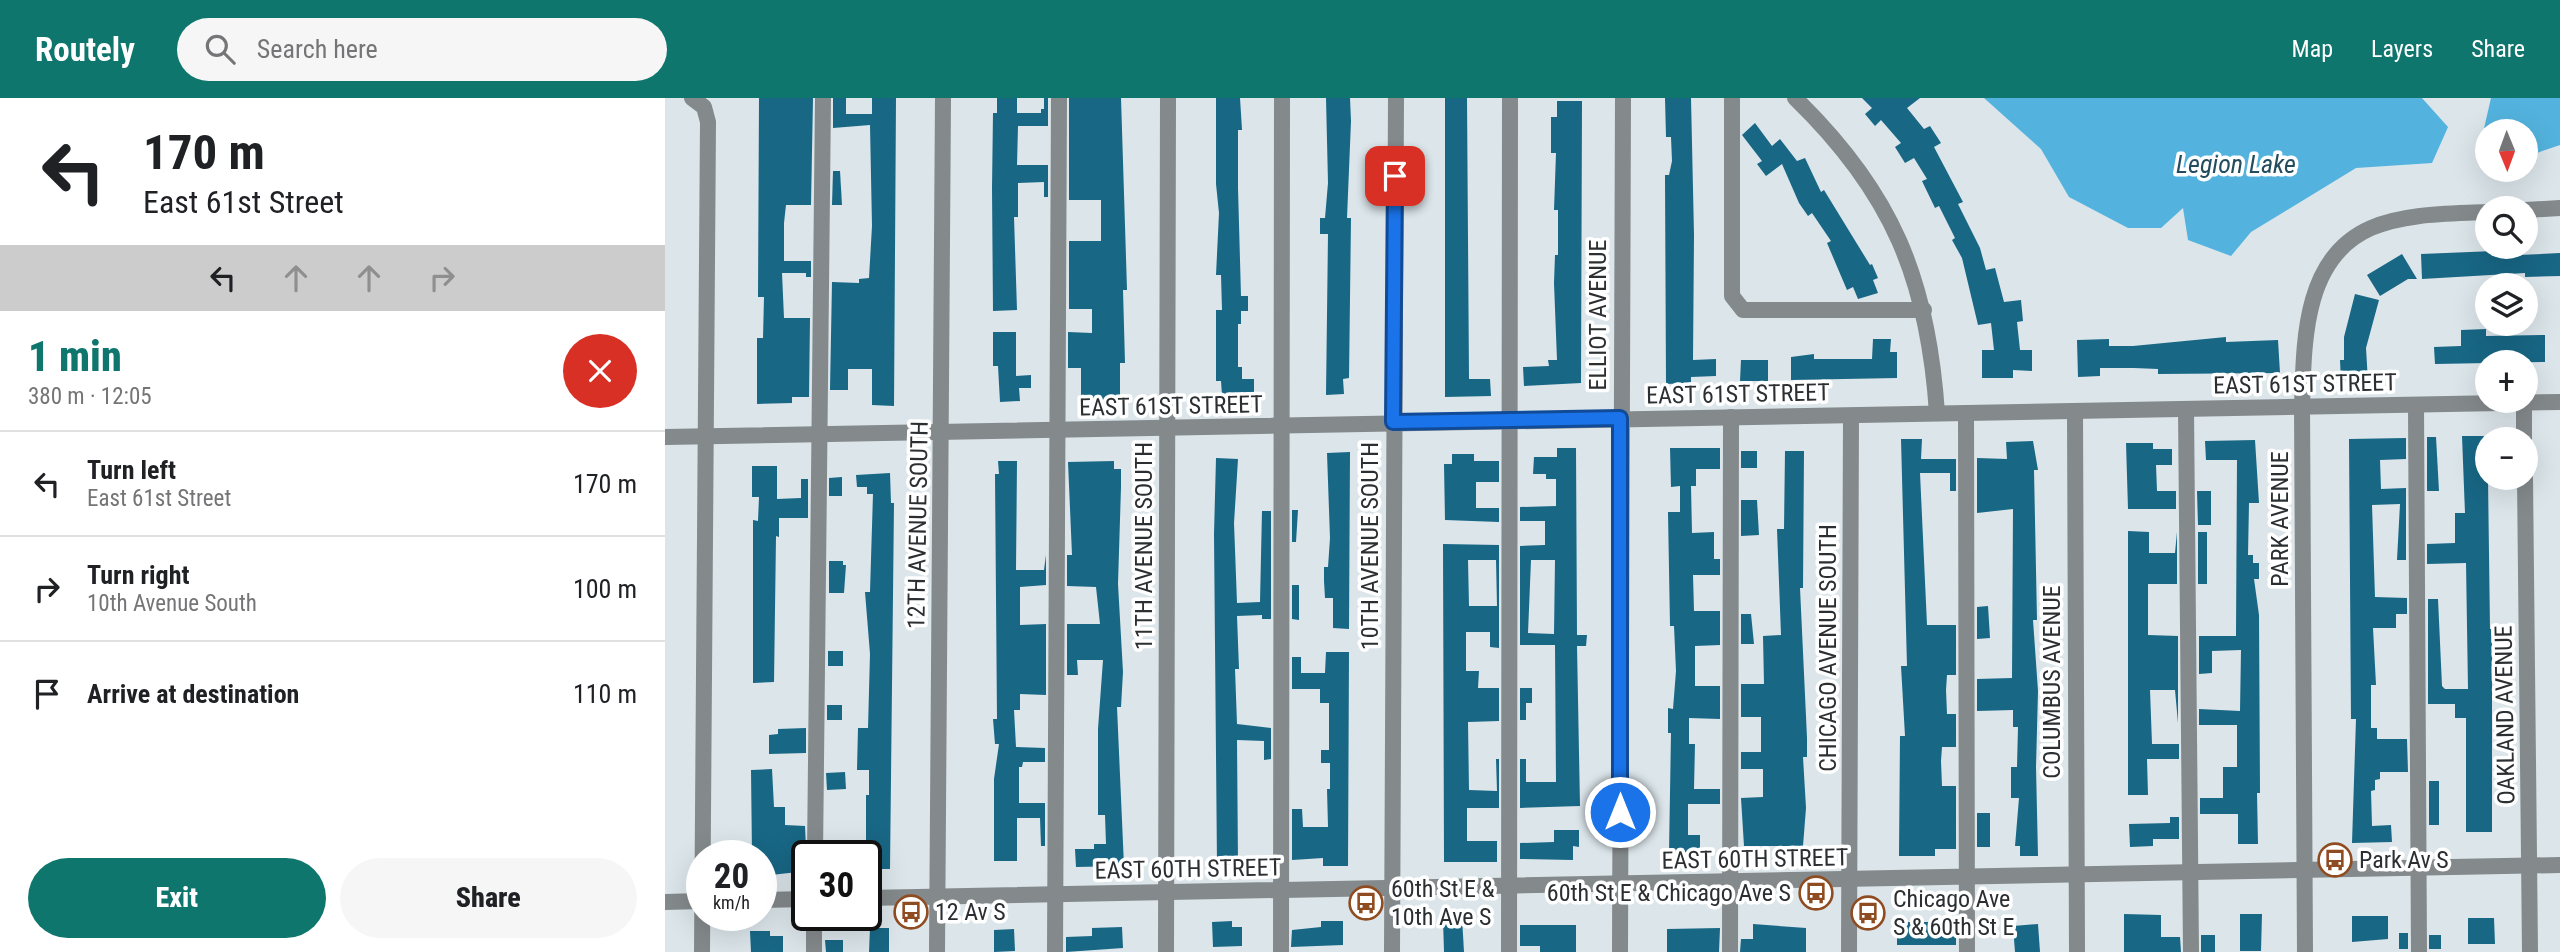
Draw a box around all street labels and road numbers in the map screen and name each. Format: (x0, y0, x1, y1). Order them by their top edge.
street label: ELLIOT AVENUE (1584, 239, 1612, 390)
street label: EAST 61ST STREET (2213, 368, 2397, 400)
street label: EAST 61ST STREET (1646, 378, 1830, 410)
street label: EAST 61ST STREET (1079, 390, 1263, 422)
street label: 12TH AVENUE SOUTH (902, 421, 934, 629)
street label: 11TH AVENUE SOUTH (1130, 442, 1158, 650)
street label: 10TH AVENUE SOUTH (1356, 442, 1384, 650)
street label: PARK AVENUE (2266, 451, 2294, 587)
street label: CHICAGO AVENUE SOUTH (1814, 524, 1842, 772)
street label: COLUMBUS AVENUE (2038, 585, 2066, 779)
street label: OAKLAND AVENUE (2489, 625, 2521, 805)
street label: EAST 60TH STREET (1661, 843, 1849, 875)
street label: EAST 60TH STREET (1094, 853, 1282, 885)

